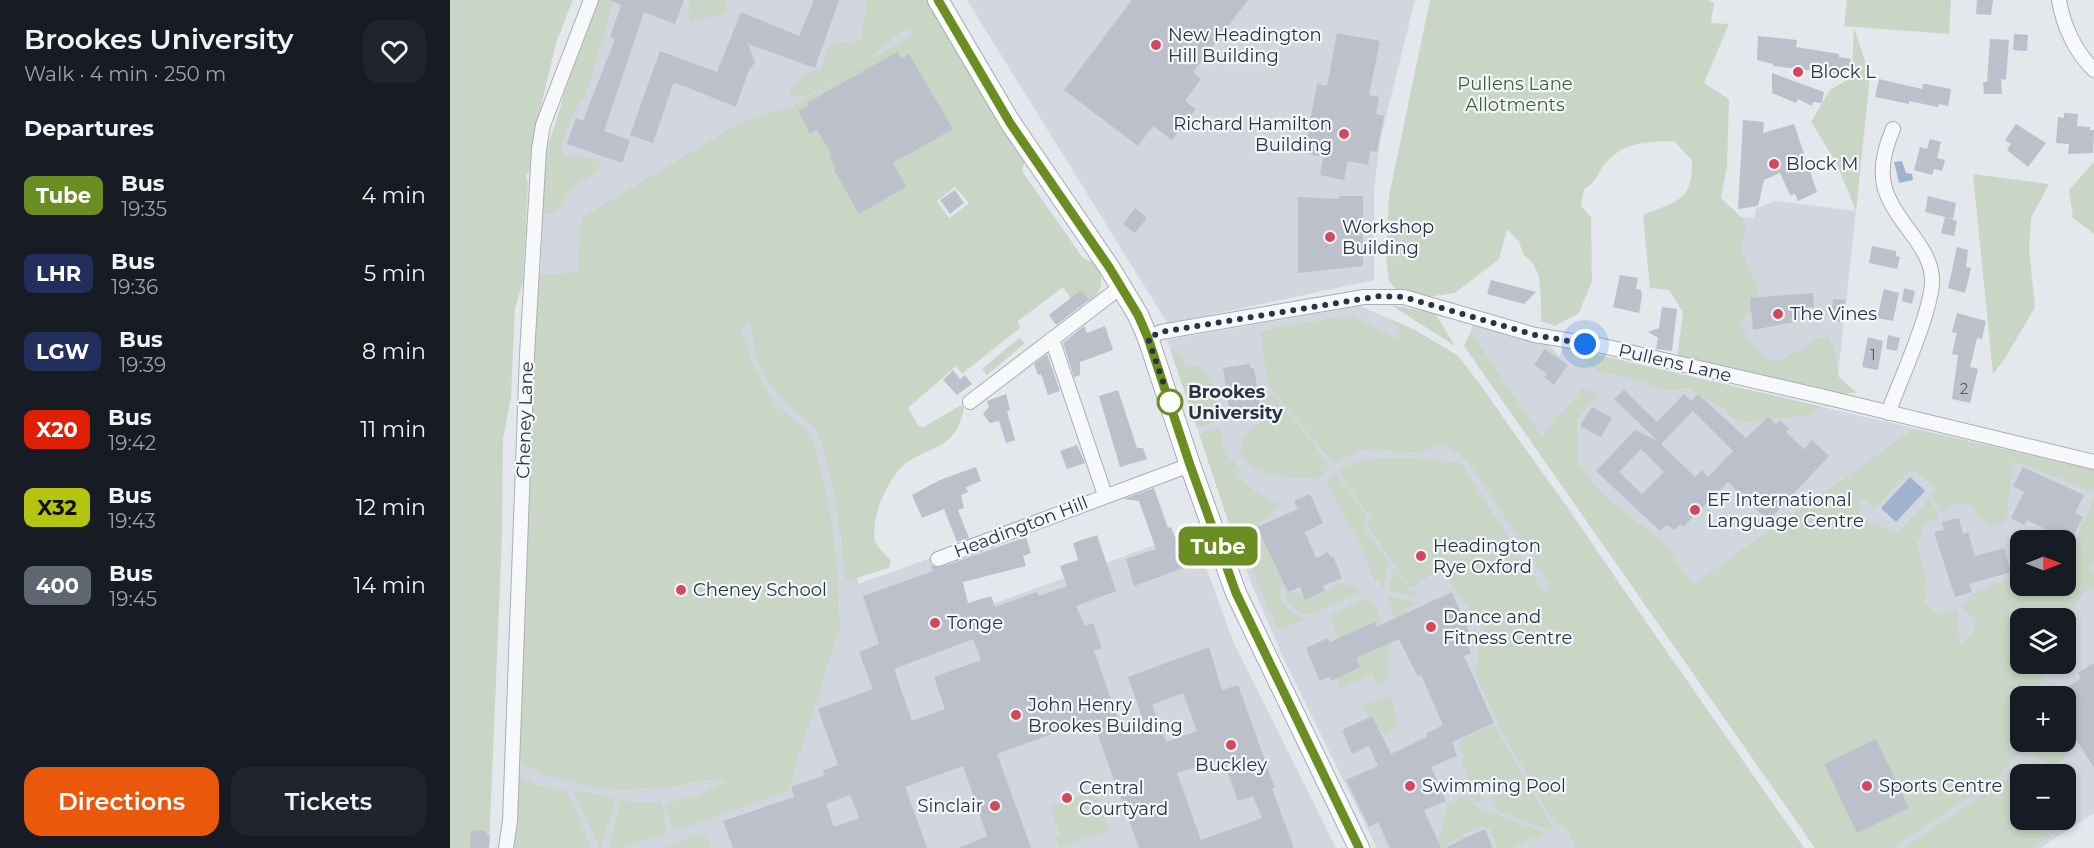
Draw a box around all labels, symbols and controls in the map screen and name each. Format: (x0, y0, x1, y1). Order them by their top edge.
button: heart (363, 20, 426, 83)
text: Brookes University (24, 22, 294, 56)
place label: New Headington Hill Building (1168, 24, 1322, 67)
marker: New Headington Hill Building (1149, 38, 1163, 52)
place label: Block L (1810, 61, 1876, 83)
text: Walk · 4 min · 250 m (24, 62, 226, 86)
marker: Block L (1791, 65, 1805, 79)
park label: Pullens Lane Allotments (1457, 73, 1573, 116)
place label: Richard Hamilton Building (1173, 113, 1332, 156)
text: Departures (24, 115, 154, 142)
marker: Richard Hamilton Building (1337, 127, 1351, 141)
place label: Block M (1786, 153, 1858, 175)
marker: Block M (1767, 157, 1781, 171)
text: Bus (121, 170, 165, 197)
text: 4 min (362, 182, 426, 209)
text: Tube (36, 183, 91, 208)
text: 19:35 (121, 197, 167, 221)
place label: Workshop Building (1342, 216, 1434, 259)
marker: Workshop Building (1323, 230, 1337, 244)
text: Bus (111, 248, 155, 275)
text: 5 min (364, 260, 426, 287)
text: LHR (36, 261, 81, 286)
text: 19:36 (111, 275, 158, 299)
place label: The Vines (1790, 303, 1877, 325)
marker: The Vines (1771, 307, 1785, 321)
text: Bus (119, 326, 163, 353)
your location (1570, 329, 1600, 359)
text: 8 min (362, 338, 426, 365)
text: LGW (36, 339, 89, 364)
street label: Pullens Lane (1616, 339, 1734, 387)
house number: 1 (1870, 345, 1876, 364)
text: 19:39 (119, 353, 166, 377)
street label: Cheney Lane (512, 361, 538, 479)
house number: 2 (1960, 379, 1968, 398)
place label: Brookes University (1188, 381, 1283, 424)
marker: Brookes University (1157, 389, 1183, 415)
text: Bus (108, 404, 152, 431)
text: 11 min (360, 416, 426, 443)
text: X20 (36, 417, 78, 442)
text: 19:42 (108, 431, 156, 455)
text: Bus (108, 482, 152, 509)
place label: EF International Language Centre (1707, 489, 1864, 532)
street label: Headington Hill (951, 491, 1091, 563)
text: 12 min (356, 494, 426, 521)
text: X32 (37, 495, 77, 520)
marker: EF International Language Centre (1688, 503, 1702, 517)
text: 19:43 (108, 509, 156, 533)
line badge: Tube (1176, 526, 1260, 566)
north arrow (2010, 530, 2076, 596)
map controls (2010, 530, 2076, 830)
text: Tube (1191, 534, 1245, 559)
place label: Headington Rye Oxford (1433, 535, 1541, 578)
marker: Headington Rye Oxford (1414, 549, 1428, 563)
text: Bus (109, 560, 153, 587)
text: 14 min (354, 572, 426, 599)
text: 400 (36, 573, 79, 598)
place label: Cheney School (693, 579, 827, 601)
marker: Cheney School (674, 583, 688, 597)
text: 19:45 (109, 587, 157, 611)
place label: Dance and Fitness Centre (1443, 606, 1572, 649)
button: layers (2010, 608, 2076, 674)
place label: Tonge (947, 612, 1003, 634)
marker: Tonge (928, 616, 942, 630)
marker: Dance and Fitness Centre (1424, 620, 1438, 634)
button: + (2010, 686, 2076, 752)
place label: John Henry Brookes Building (1027, 694, 1183, 737)
marker: John Henry Brookes Building (1009, 708, 1023, 722)
marker: Buckley (1224, 738, 1238, 752)
place label: Buckley (1195, 754, 1267, 776)
button: − (2010, 764, 2076, 830)
button: Directions (24, 767, 219, 836)
button: Tickets (231, 767, 426, 836)
place label: Swimming Pool (1422, 775, 1566, 797)
place label: Sports Centre (1879, 775, 2003, 797)
place label: Central Courtyard (1079, 777, 1168, 820)
marker: Swimming Pool (1403, 779, 1417, 793)
marker: Sports Centre (1860, 779, 1874, 793)
marker: Central Courtyard (1060, 791, 1074, 805)
place label: Sinclair (917, 795, 983, 817)
marker: Sinclair (988, 799, 1002, 813)

